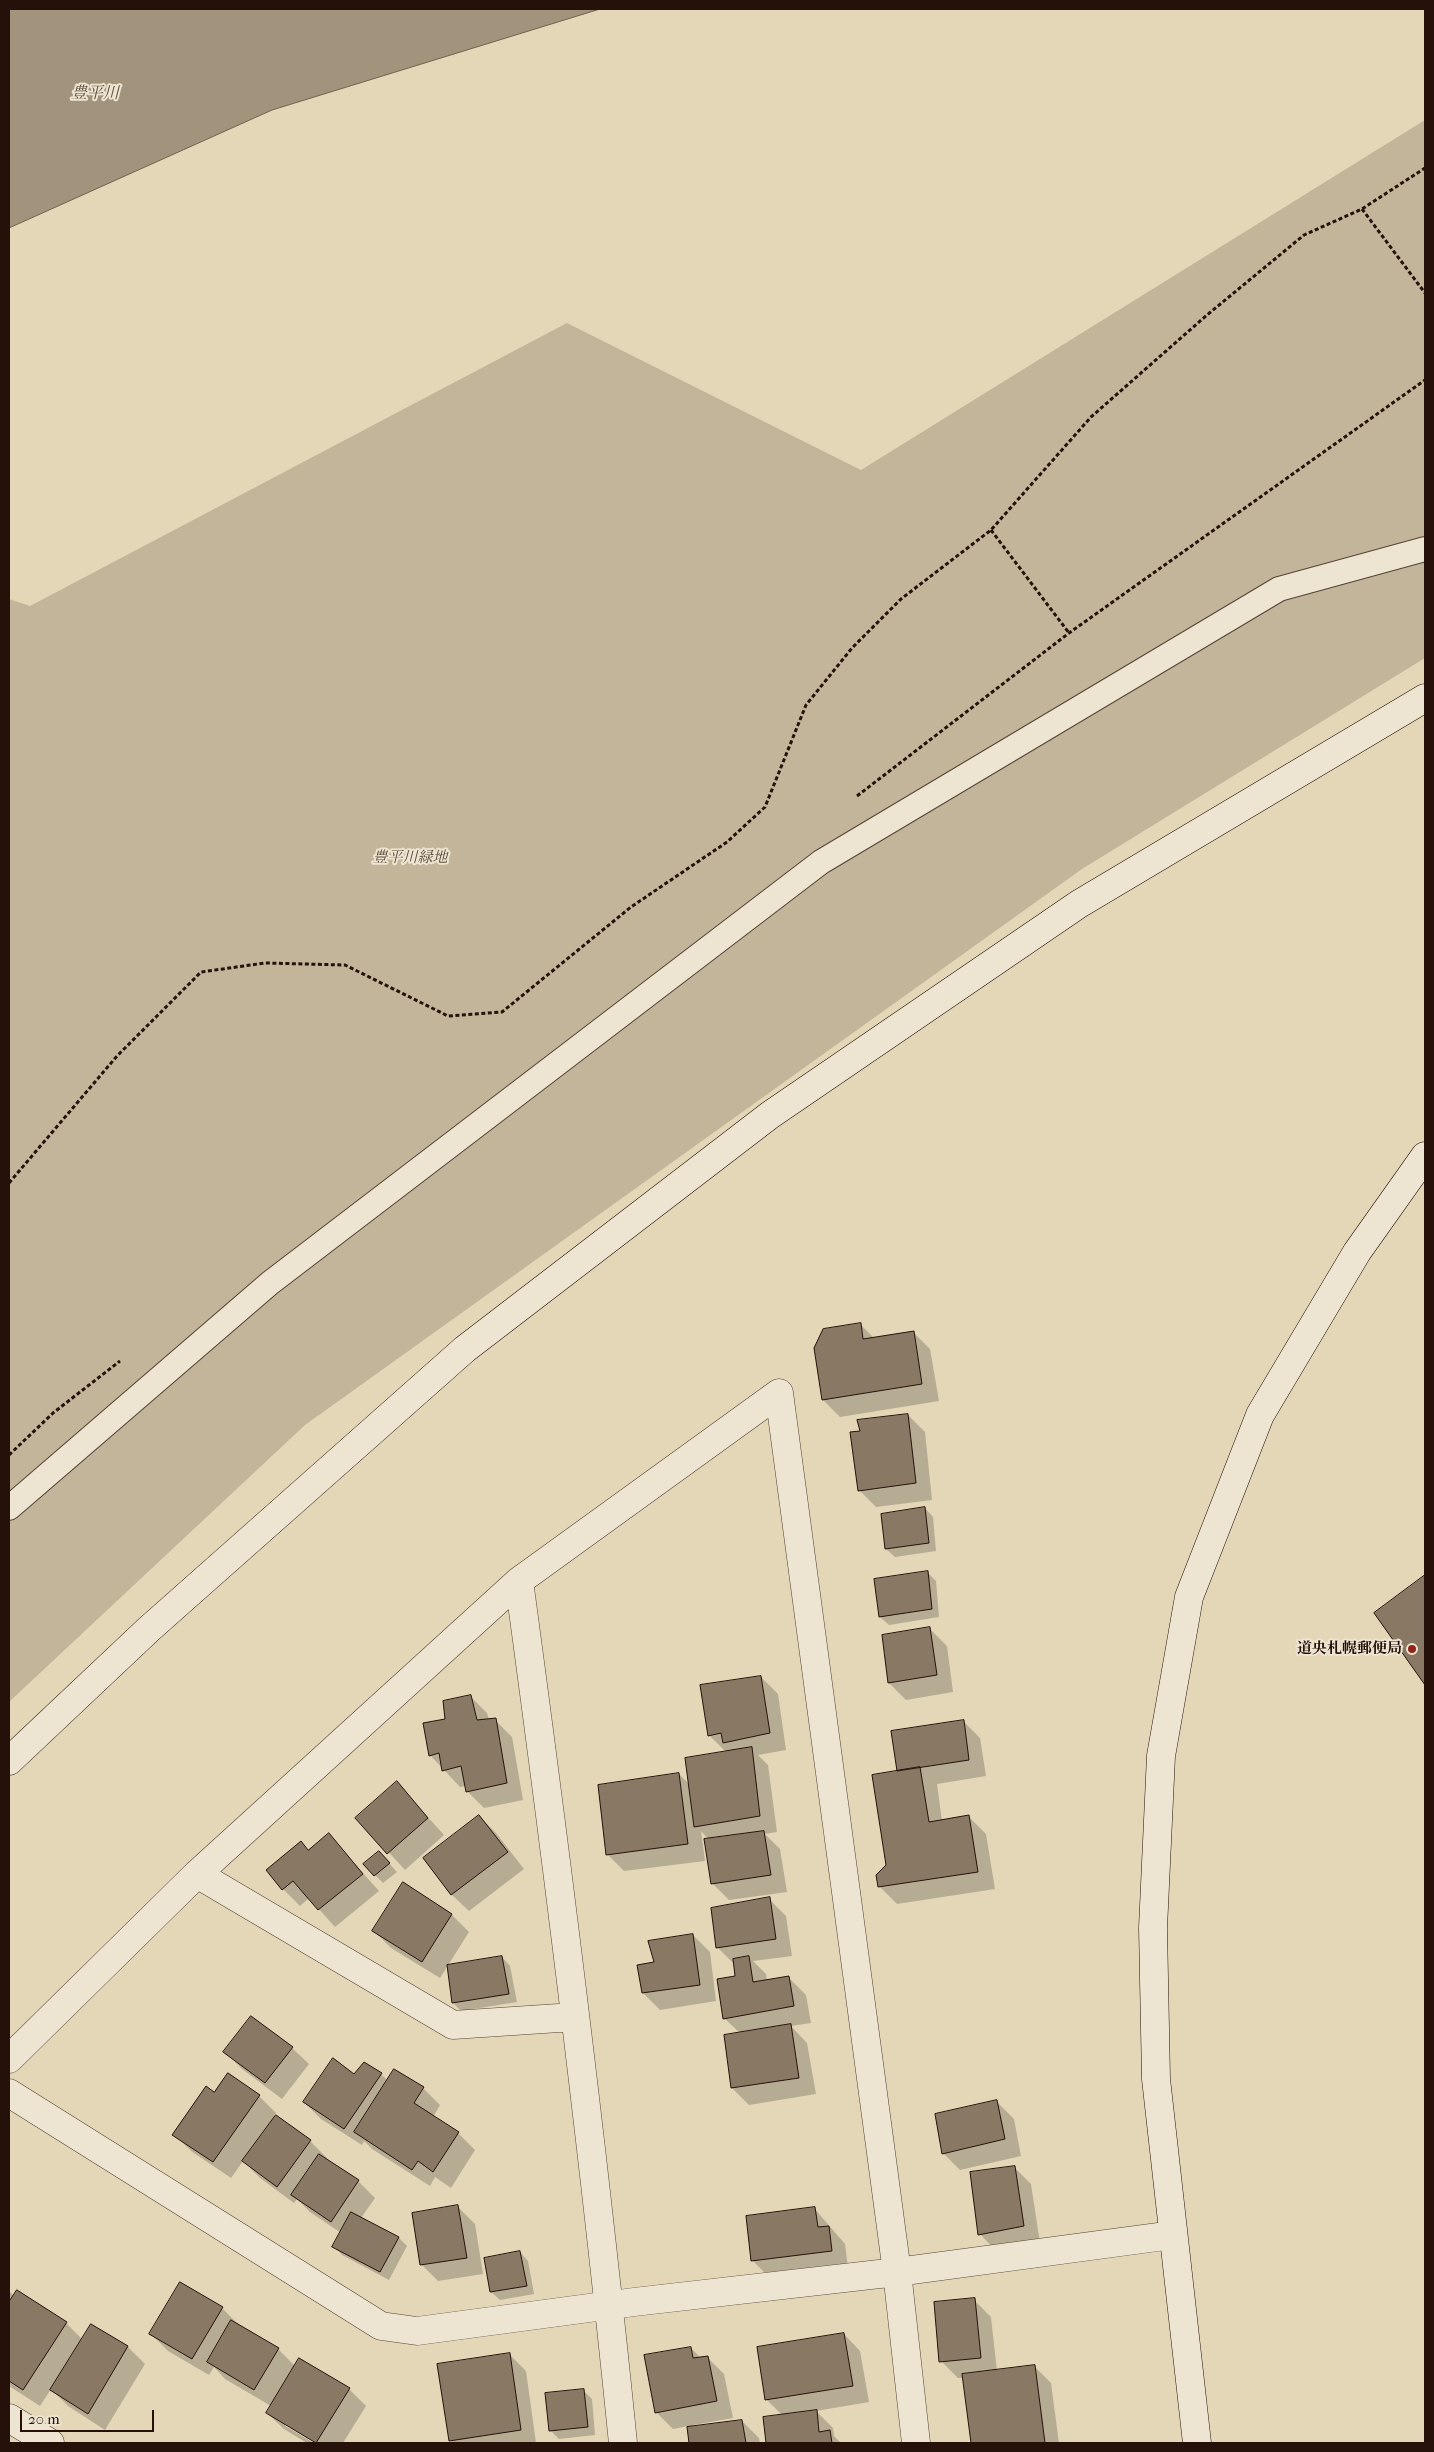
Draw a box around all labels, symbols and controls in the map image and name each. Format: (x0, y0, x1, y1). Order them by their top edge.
water label: 豊平川 (71, 84, 119, 104)
park label: 豊平川緑地 (373, 849, 447, 867)
place label: 道央札幌郵便局 (1297, 1640, 1402, 1658)
marker: 道央札幌郵便局 (1406, 1643, 1418, 1655)
scale bar (22, 2400, 156, 2432)
text: 20 m (28, 2410, 60, 2428)

